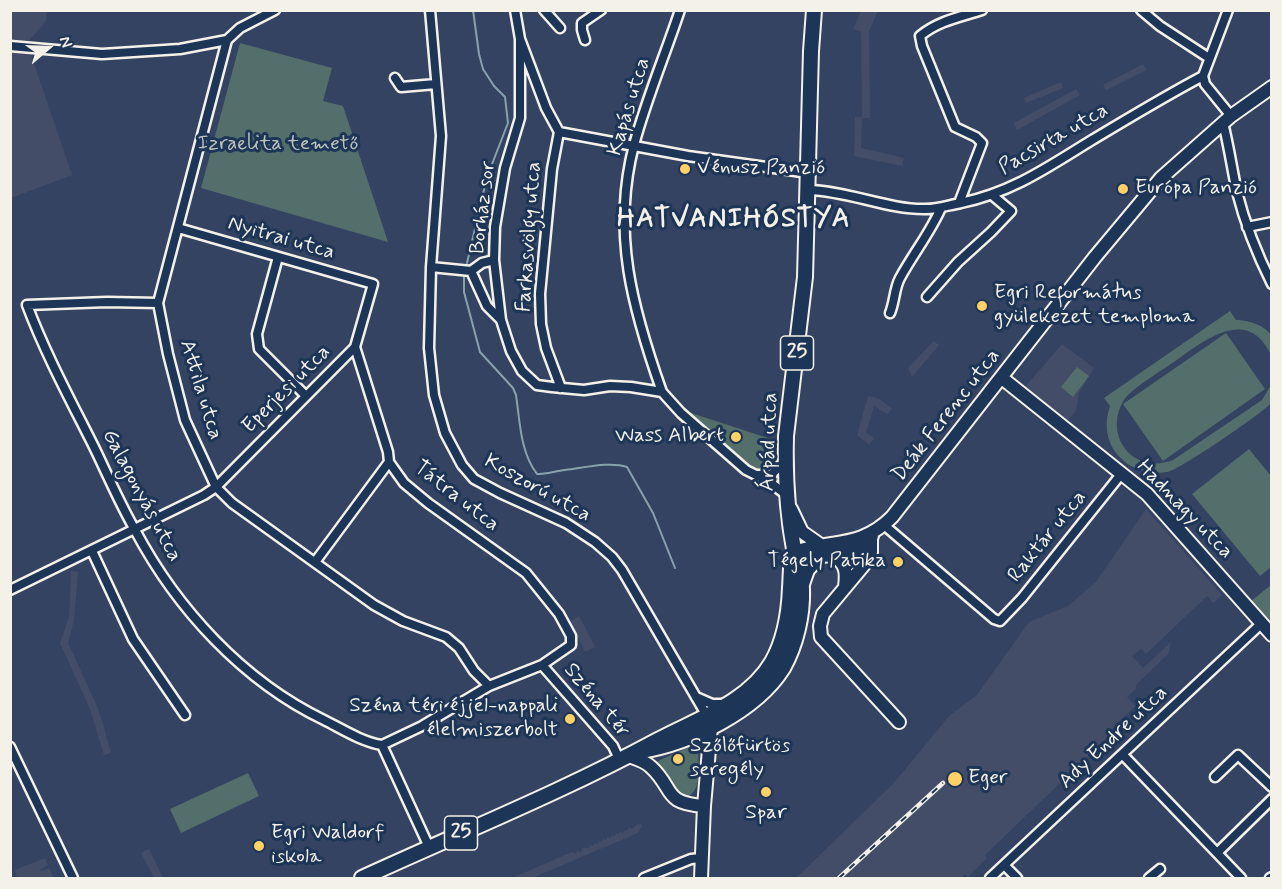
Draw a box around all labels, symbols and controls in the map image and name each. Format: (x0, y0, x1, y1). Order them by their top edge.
north arrow (18, 18, 78, 78)
text: N (54, 34, 77, 50)
street label: Kapás utca (603, 55, 657, 159)
street label: Pacsirta utca (995, 99, 1113, 181)
park label: Izraelita temető (198, 132, 358, 158)
place label: Vénusz Panzió (697, 156, 825, 182)
street label: Borház sor (466, 160, 502, 256)
street label: Farkasvölgy utca (512, 161, 548, 313)
marker: Vénusz Panzió (678, 162, 692, 176)
place label: Európa Panzió (1135, 176, 1257, 202)
marker: Európa Panzió (1116, 182, 1130, 196)
district label: HATVANIHÓSTYA (619, 204, 849, 236)
street label: Nyitrai utca (225, 212, 337, 266)
place label: Egri Református gyülekezet temploma (994, 281, 1195, 331)
marker: Egri Református gyülekezet temploma (975, 299, 989, 313)
road number: 25 (780, 336, 814, 370)
street label: Attila utca (173, 337, 227, 443)
street label: Eperjesi utca (237, 340, 337, 440)
street label: Deák Ferenc utca (887, 345, 1007, 487)
street label: Árpád utca (756, 392, 784, 492)
place label: Wass Albert (615, 424, 724, 450)
street label: Galagonyás utca (96, 426, 186, 566)
marker: Wass Albert (729, 430, 743, 444)
street label: Koszorú utca (479, 449, 595, 529)
street label: Hadnagy utca (1130, 455, 1238, 565)
street label: Tátra utca (408, 456, 504, 538)
street label: Raktár utca (1003, 486, 1093, 588)
place label: Tégely Patika (768, 549, 886, 575)
marker: Tégely Patika (891, 555, 905, 569)
street label: Széna tér (557, 658, 635, 744)
street label: Ady Endre utca (1054, 681, 1174, 795)
place label: Széna téri éjjel-nappali élelmiszerbolt (349, 694, 558, 744)
marker: Széna téri éjjel-nappali élelmiszerbolt (563, 712, 577, 726)
place label: Szőlőfürtös seregély (690, 734, 790, 784)
marker: Szőlőfürtös seregély (671, 752, 685, 766)
place label: Eger (968, 766, 1008, 792)
marker: Eger (946, 770, 964, 788)
marker: Spar (759, 785, 773, 799)
place label: Spar (745, 801, 787, 827)
road number: 25 (444, 816, 478, 850)
place label: Egri Waldorf iskola (271, 821, 384, 871)
marker: Egri Waldorf iskola (252, 839, 266, 853)

